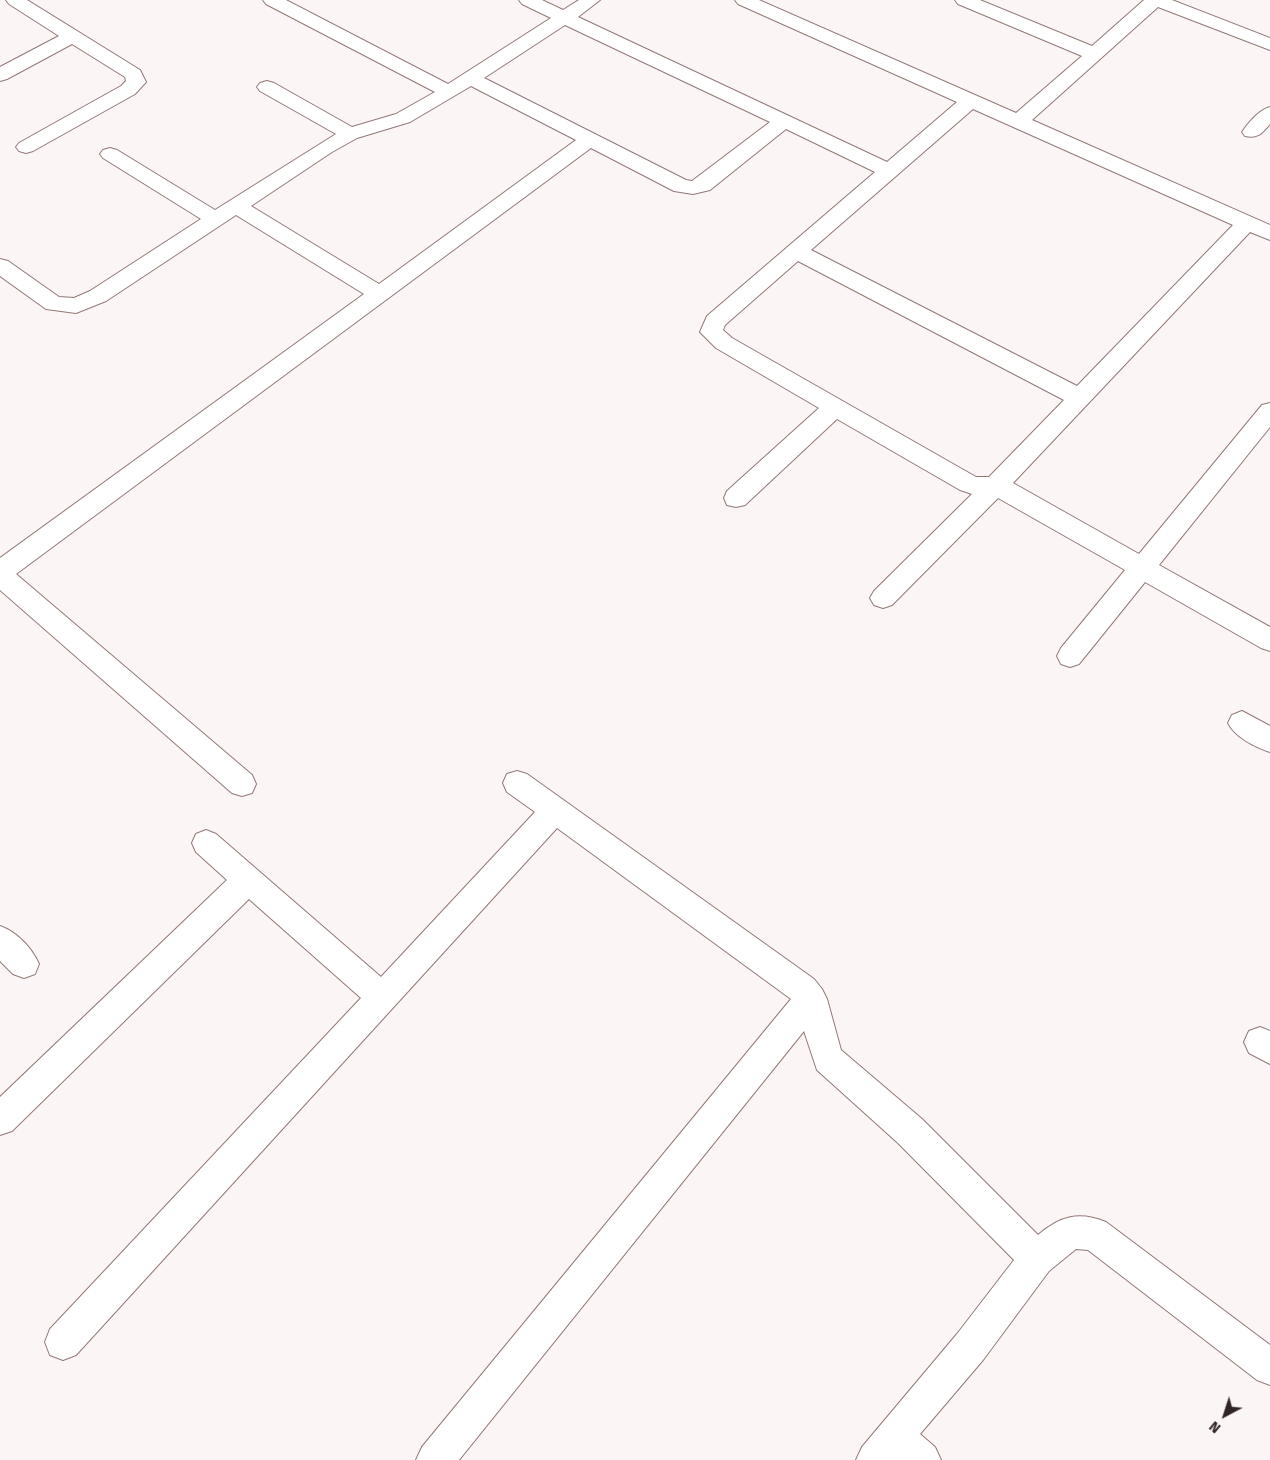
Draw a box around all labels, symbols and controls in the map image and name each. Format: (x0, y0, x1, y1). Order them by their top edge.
north arrow (1200, 1390, 1250, 1440)
text: N (1206, 1417, 1224, 1436)

